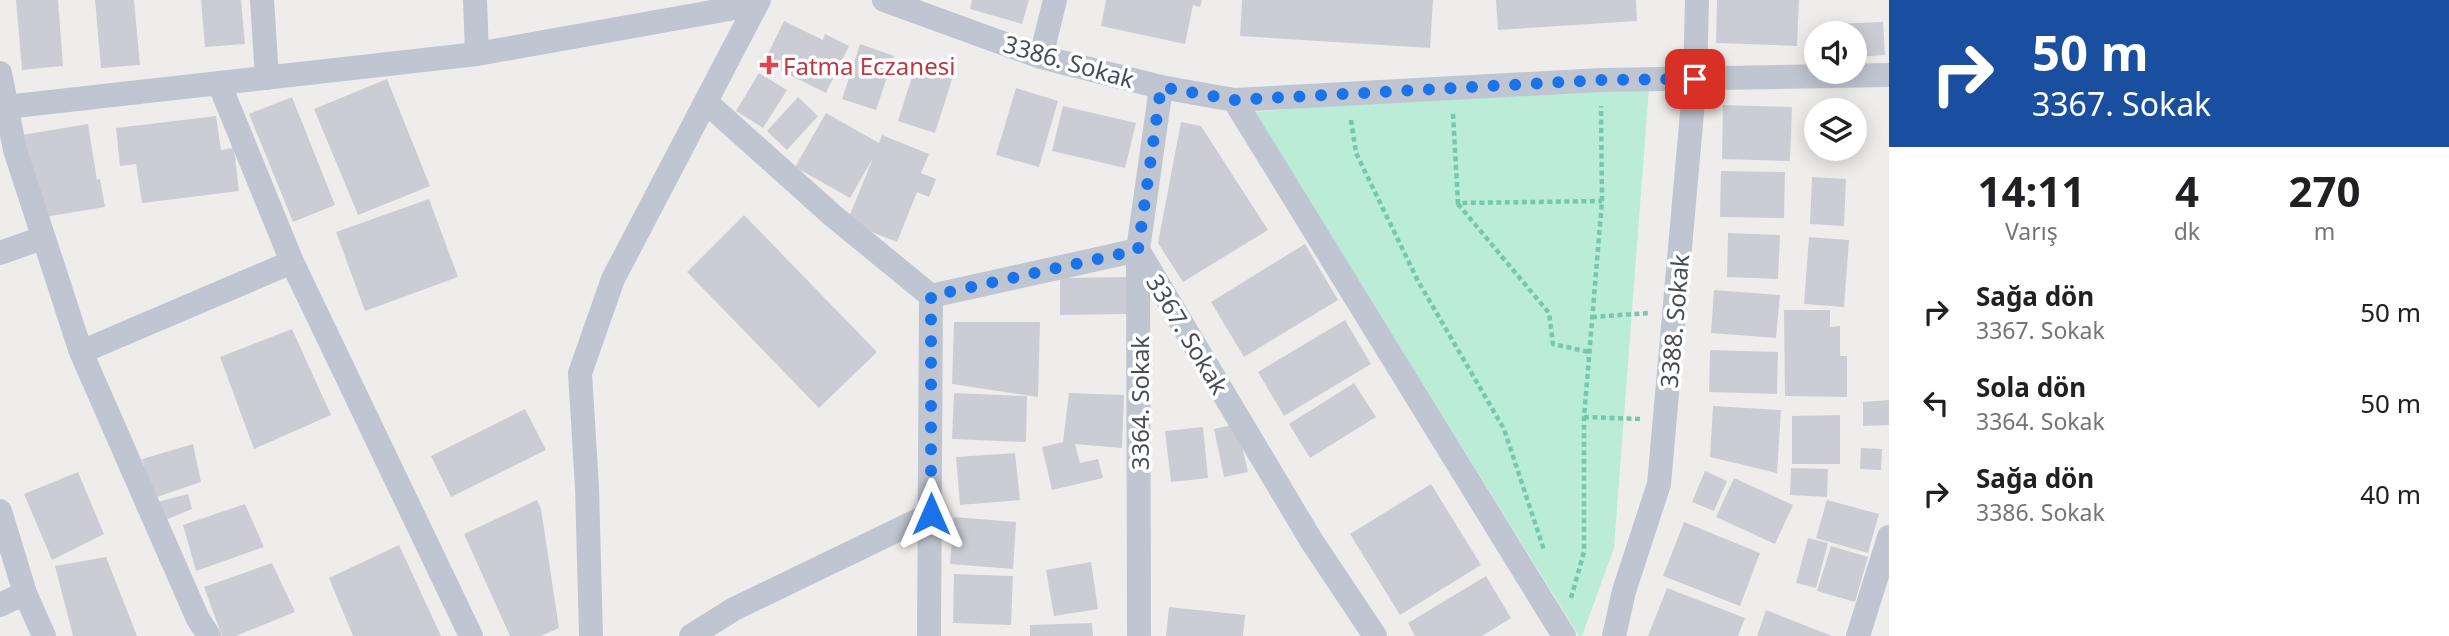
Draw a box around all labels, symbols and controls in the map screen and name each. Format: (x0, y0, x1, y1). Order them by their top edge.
text: 50 m (2032, 19, 2149, 85)
map controls (1804, 21, 1867, 161)
button: sound (1804, 21, 1867, 84)
street label: 3386. Sokak (1000, 27, 1138, 95)
icon: right (1917, 28, 2008, 119)
place label: Fatma Eczanesi (783, 49, 955, 82)
pin (1665, 49, 1725, 109)
marker: Fatma Eczanesi (761, 57, 777, 73)
icon: arrive (1676, 60, 1714, 98)
text: 3367. Sokak (2032, 82, 2211, 125)
button: layers (1804, 98, 1867, 161)
text: 14:11 (1977, 162, 2085, 219)
text: 4 (2175, 162, 2199, 219)
text: 270 (2289, 162, 2361, 219)
text: Varış (2005, 215, 2058, 247)
text: dk (2174, 215, 2200, 247)
text: m (2314, 215, 2335, 247)
street label: 3388. Sokak (1652, 252, 1696, 389)
street label: 3367. Sokak (1139, 268, 1237, 400)
text: Sağa dön (1976, 278, 2094, 314)
icon: right (1917, 293, 1955, 331)
text: 50 m (2360, 294, 2421, 330)
text: 3367. Sokak (1976, 314, 2105, 346)
street label: 3364. Sokak (1123, 336, 1156, 470)
text: Sola dön (1976, 369, 2086, 405)
icon: left (1917, 384, 1955, 422)
text: 50 m (2360, 385, 2421, 421)
text: 3364. Sokak (1976, 405, 2105, 437)
text: Sağa dön (1976, 460, 2094, 496)
icon: right (1917, 475, 1955, 513)
text: 40 m (2360, 476, 2421, 512)
position arrow (894, 477, 968, 551)
text: 3386. Sokak (1976, 496, 2105, 528)

